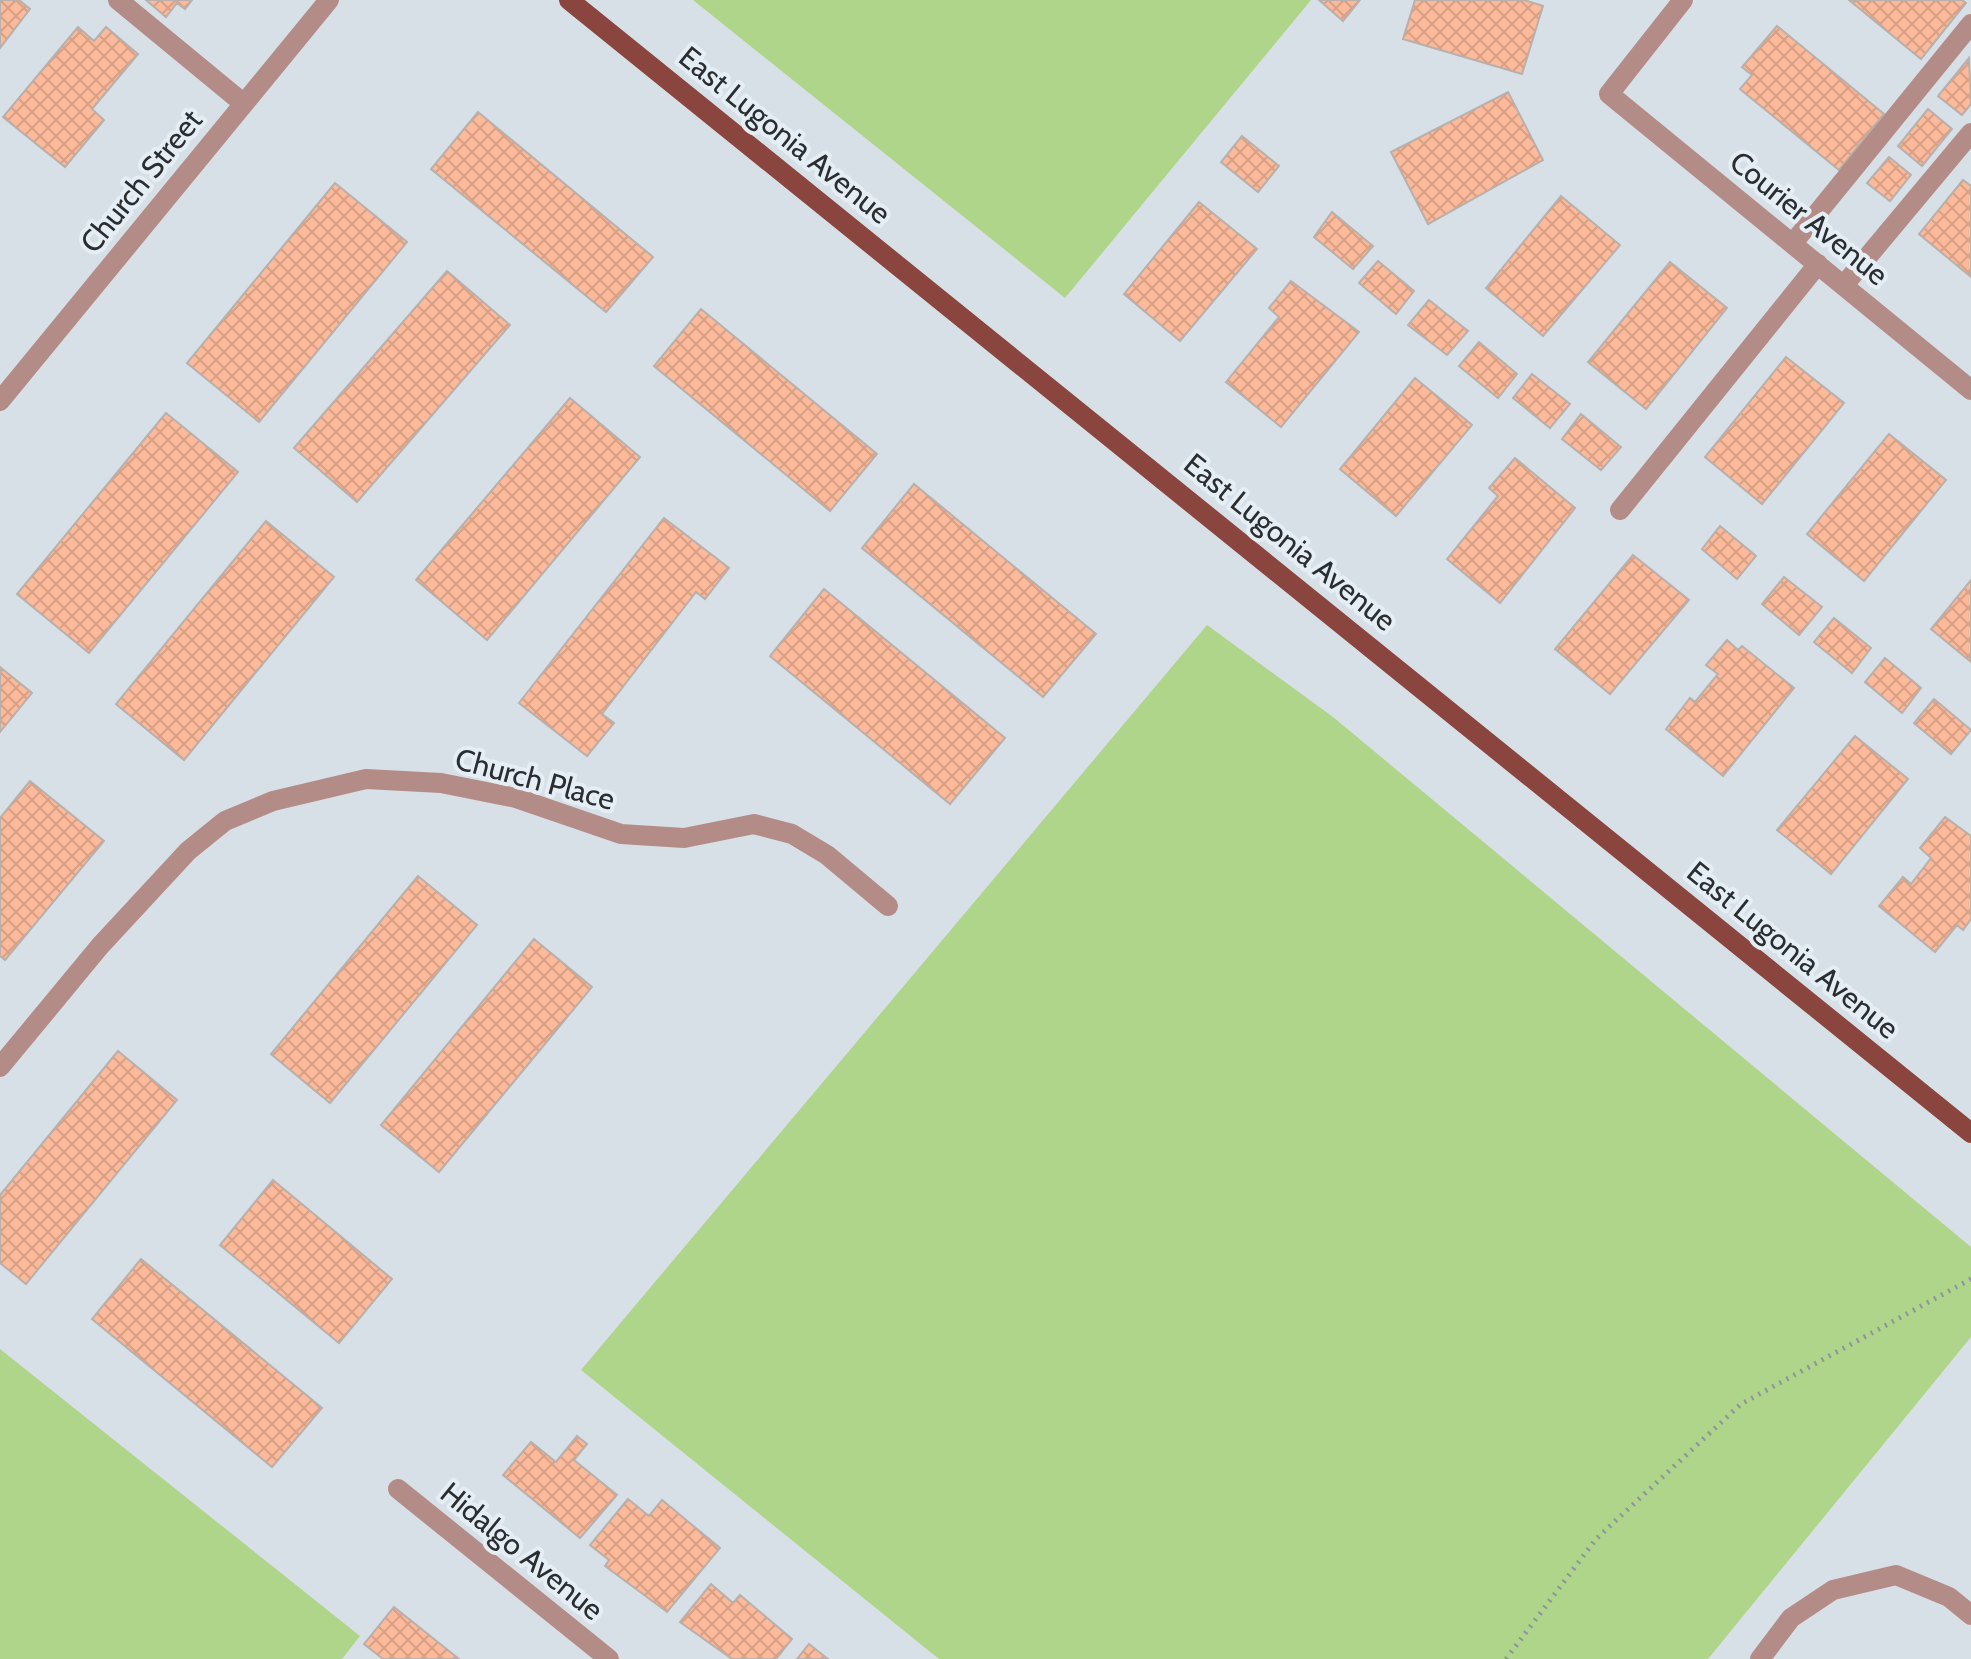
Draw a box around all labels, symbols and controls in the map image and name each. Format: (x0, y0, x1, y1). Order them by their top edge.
street label: East Lugonia Avenue (672, 38, 898, 232)
street label: Church Street (72, 102, 210, 260)
street label: Courier Avenue (1722, 143, 1896, 293)
street label: East Lugonia Avenue (1177, 445, 1403, 639)
street label: Church Place (451, 740, 619, 818)
street label: East Lugonia Avenue (1680, 853, 1906, 1047)
street label: Hidalgo Avenue (433, 1474, 611, 1628)

